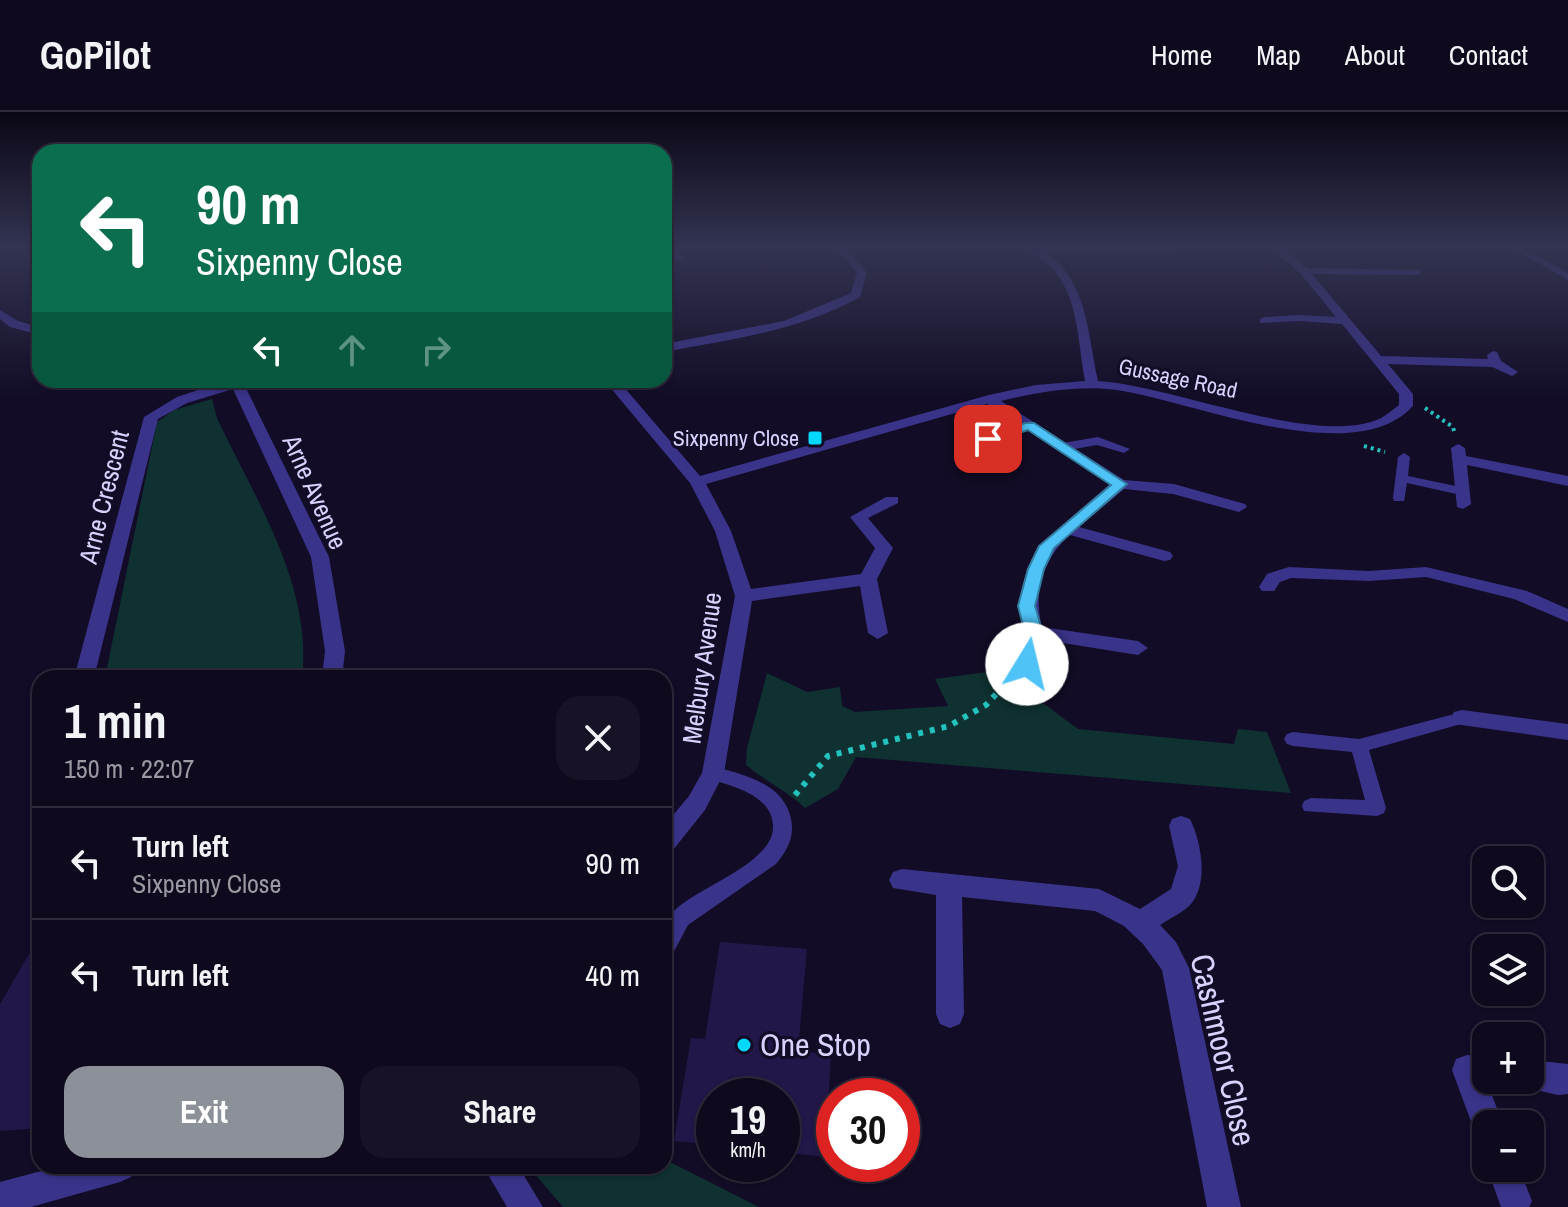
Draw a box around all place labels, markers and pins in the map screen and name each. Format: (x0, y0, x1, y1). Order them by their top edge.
pin (954, 405, 1022, 473)
place label: Sixpenny Close (673, 423, 799, 453)
marker: Sixpenny Close (806, 429, 824, 447)
place label: One Stop (760, 1023, 871, 1066)
marker: One Stop (735, 1036, 753, 1054)

